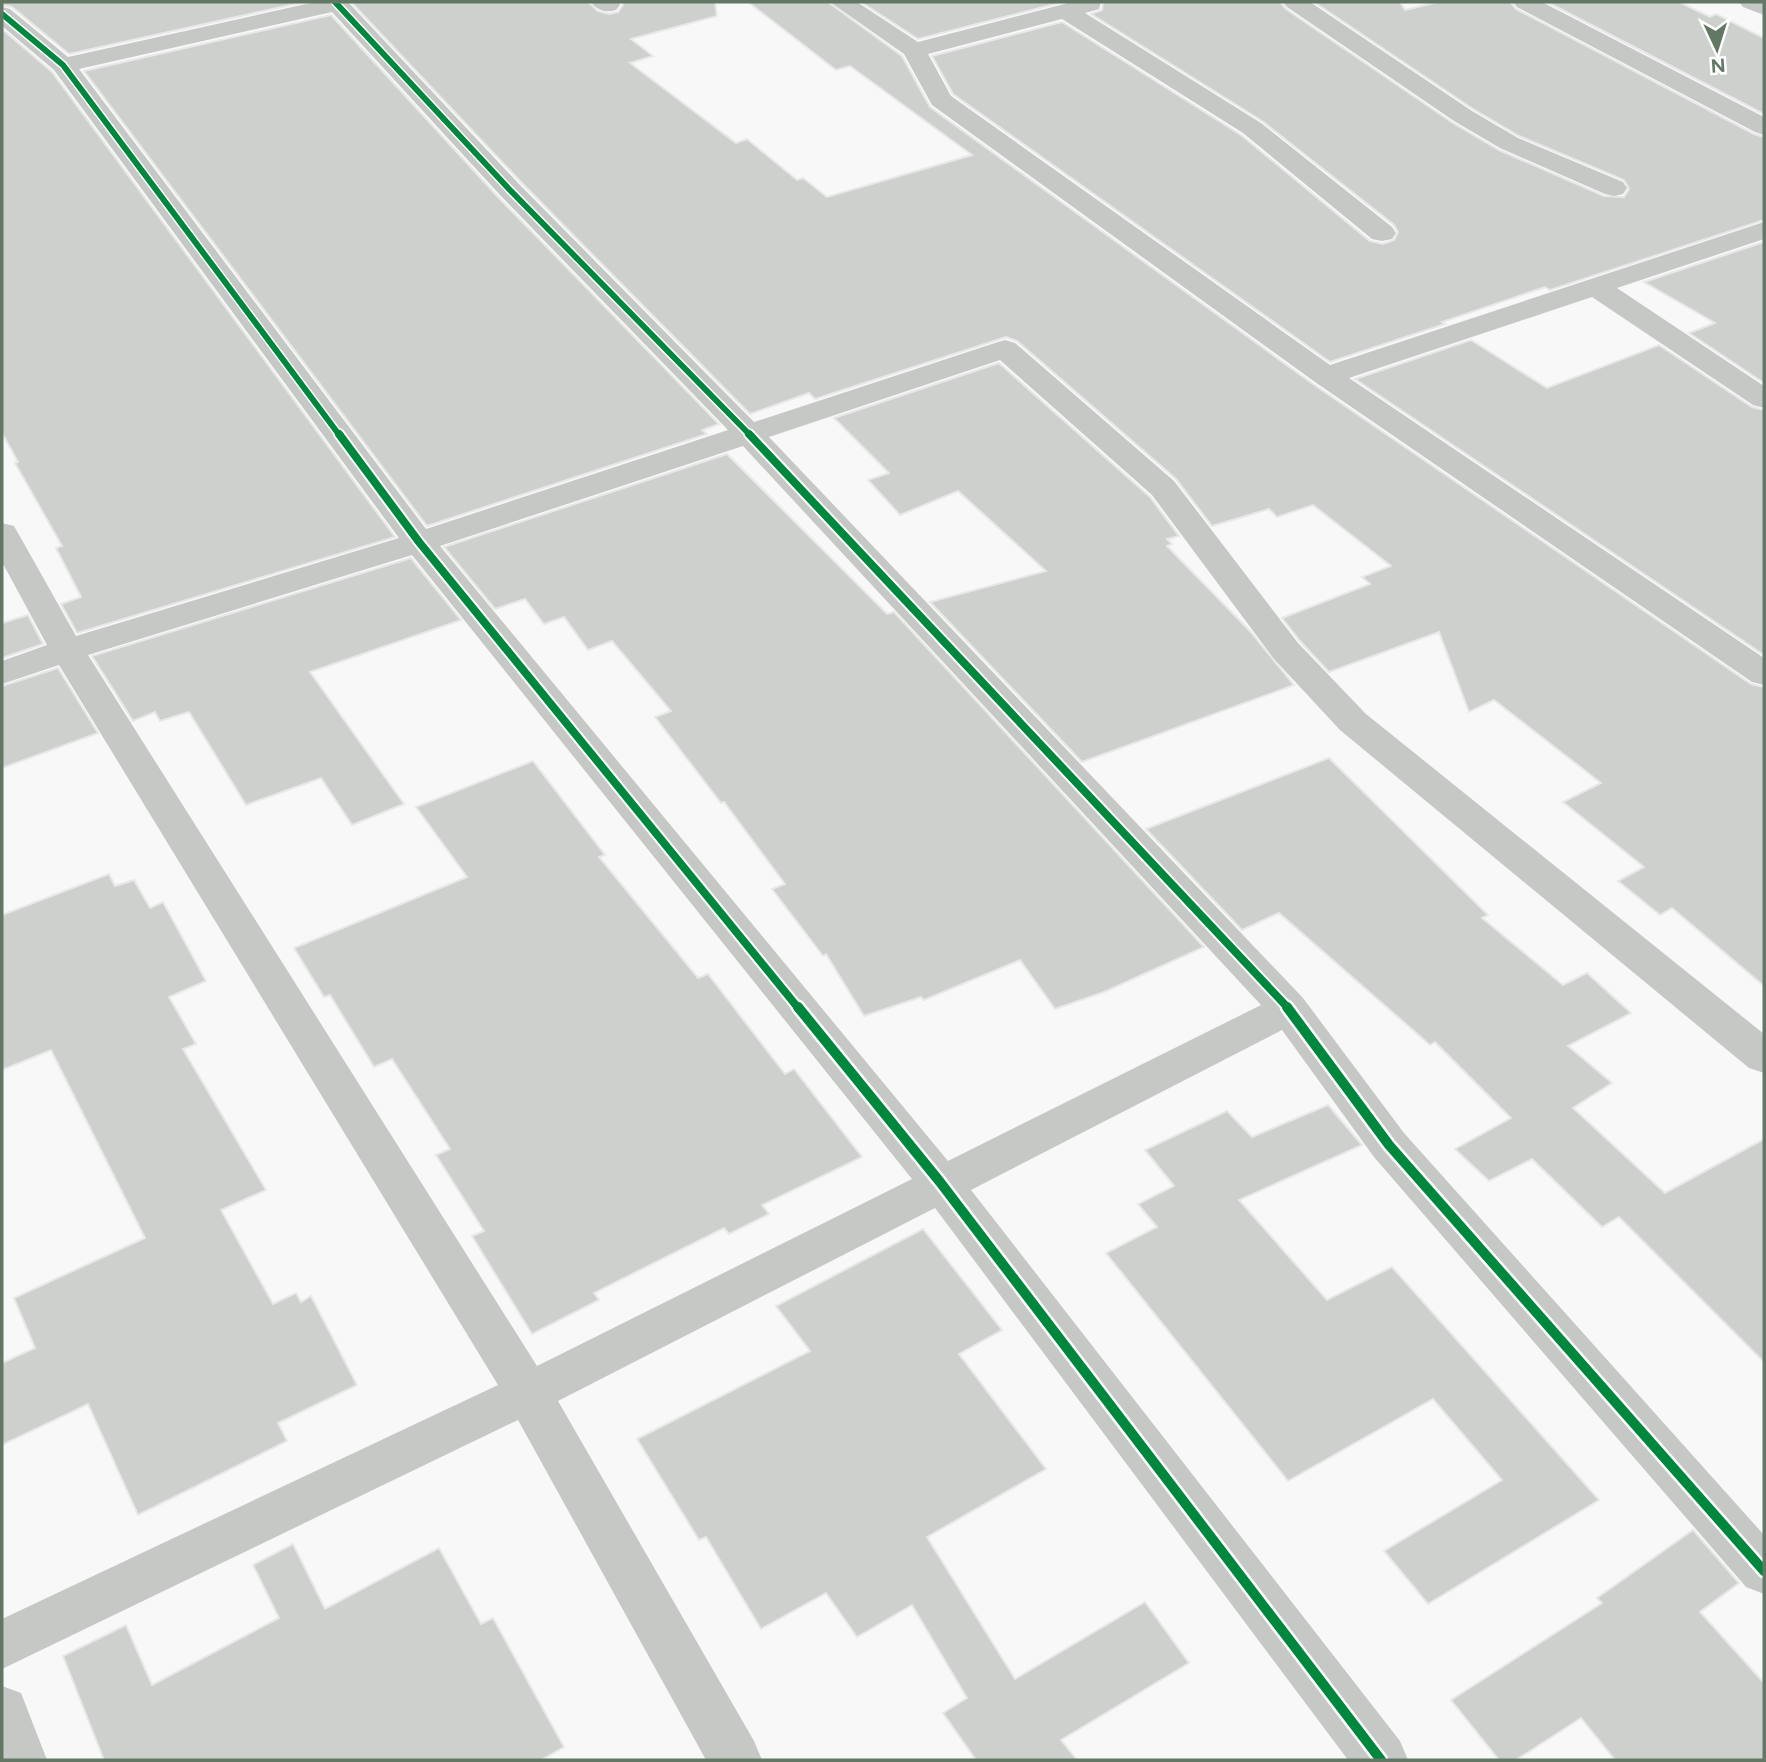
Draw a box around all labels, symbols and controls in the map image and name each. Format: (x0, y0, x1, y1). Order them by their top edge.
north arrow (1682, 14, 1752, 84)
text: N (1710, 53, 1726, 77)

